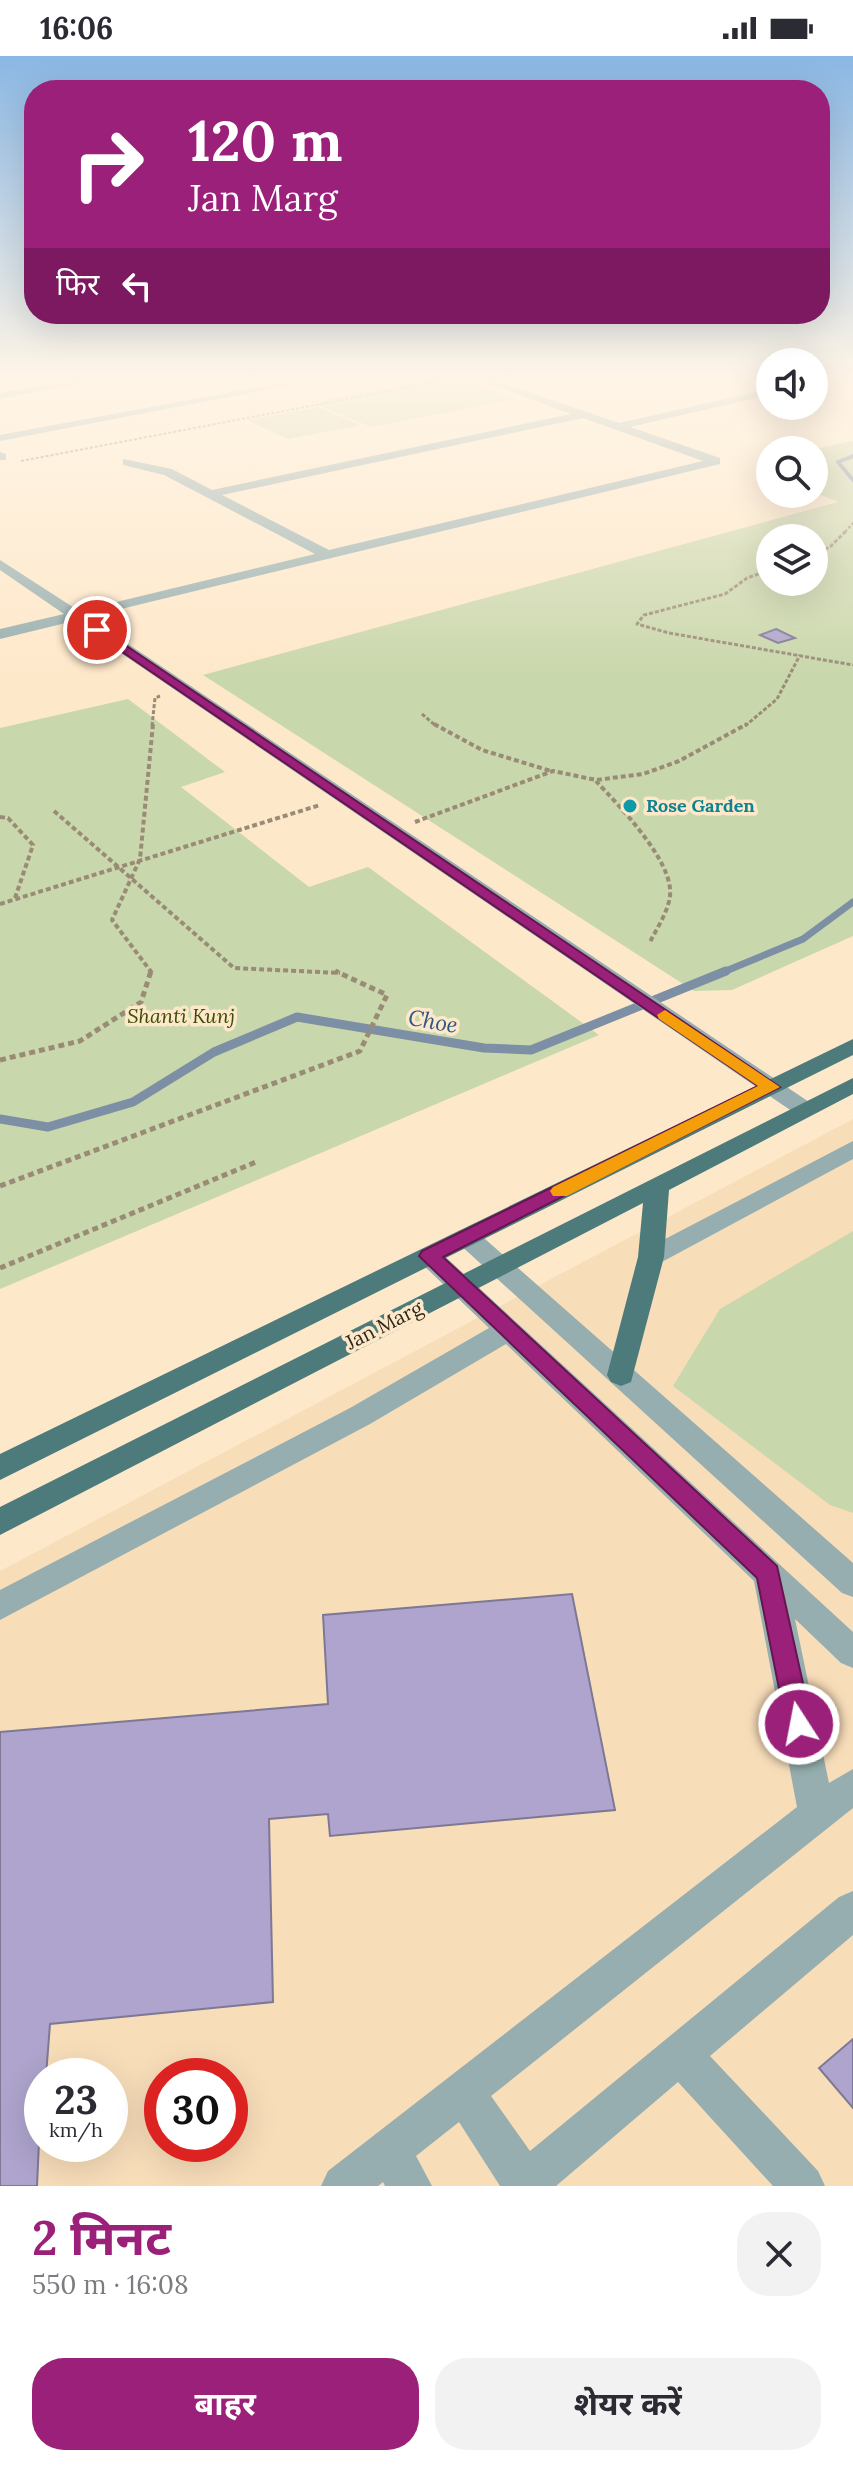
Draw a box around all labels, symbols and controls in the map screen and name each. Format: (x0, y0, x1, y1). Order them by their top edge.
text: 16:06 (40, 9, 113, 47)
text: 120 m (188, 105, 342, 176)
icon: right (56, 112, 160, 216)
text: Jan Marg (188, 175, 338, 221)
icon: left (115, 264, 159, 308)
text: फिर (56, 265, 99, 303)
map controls (756, 348, 828, 596)
button: sound (756, 348, 828, 420)
button: search (756, 436, 828, 508)
button: layers (756, 524, 828, 596)
pin (63, 596, 131, 664)
icon: arrive (75, 608, 119, 652)
place label: Rose Garden (646, 794, 755, 817)
marker: Rose Garden (621, 797, 639, 815)
park label: Shanti Kunj (127, 1003, 235, 1028)
water label: Choe (406, 1003, 460, 1039)
street label: Jan Marg (340, 1294, 427, 1355)
position arrow (757, 1682, 841, 1766)
speed limit sign: 30 (144, 2058, 248, 2162)
text: 23 (54, 2074, 98, 2125)
text: km/h (49, 2117, 103, 2142)
text: 2 मिनट (32, 2207, 171, 2268)
button: close (737, 2212, 821, 2296)
text: 550 m · 16:08 (32, 2268, 189, 2301)
button: बाहर (32, 2358, 419, 2450)
button: शेयर करें (435, 2358, 821, 2450)

